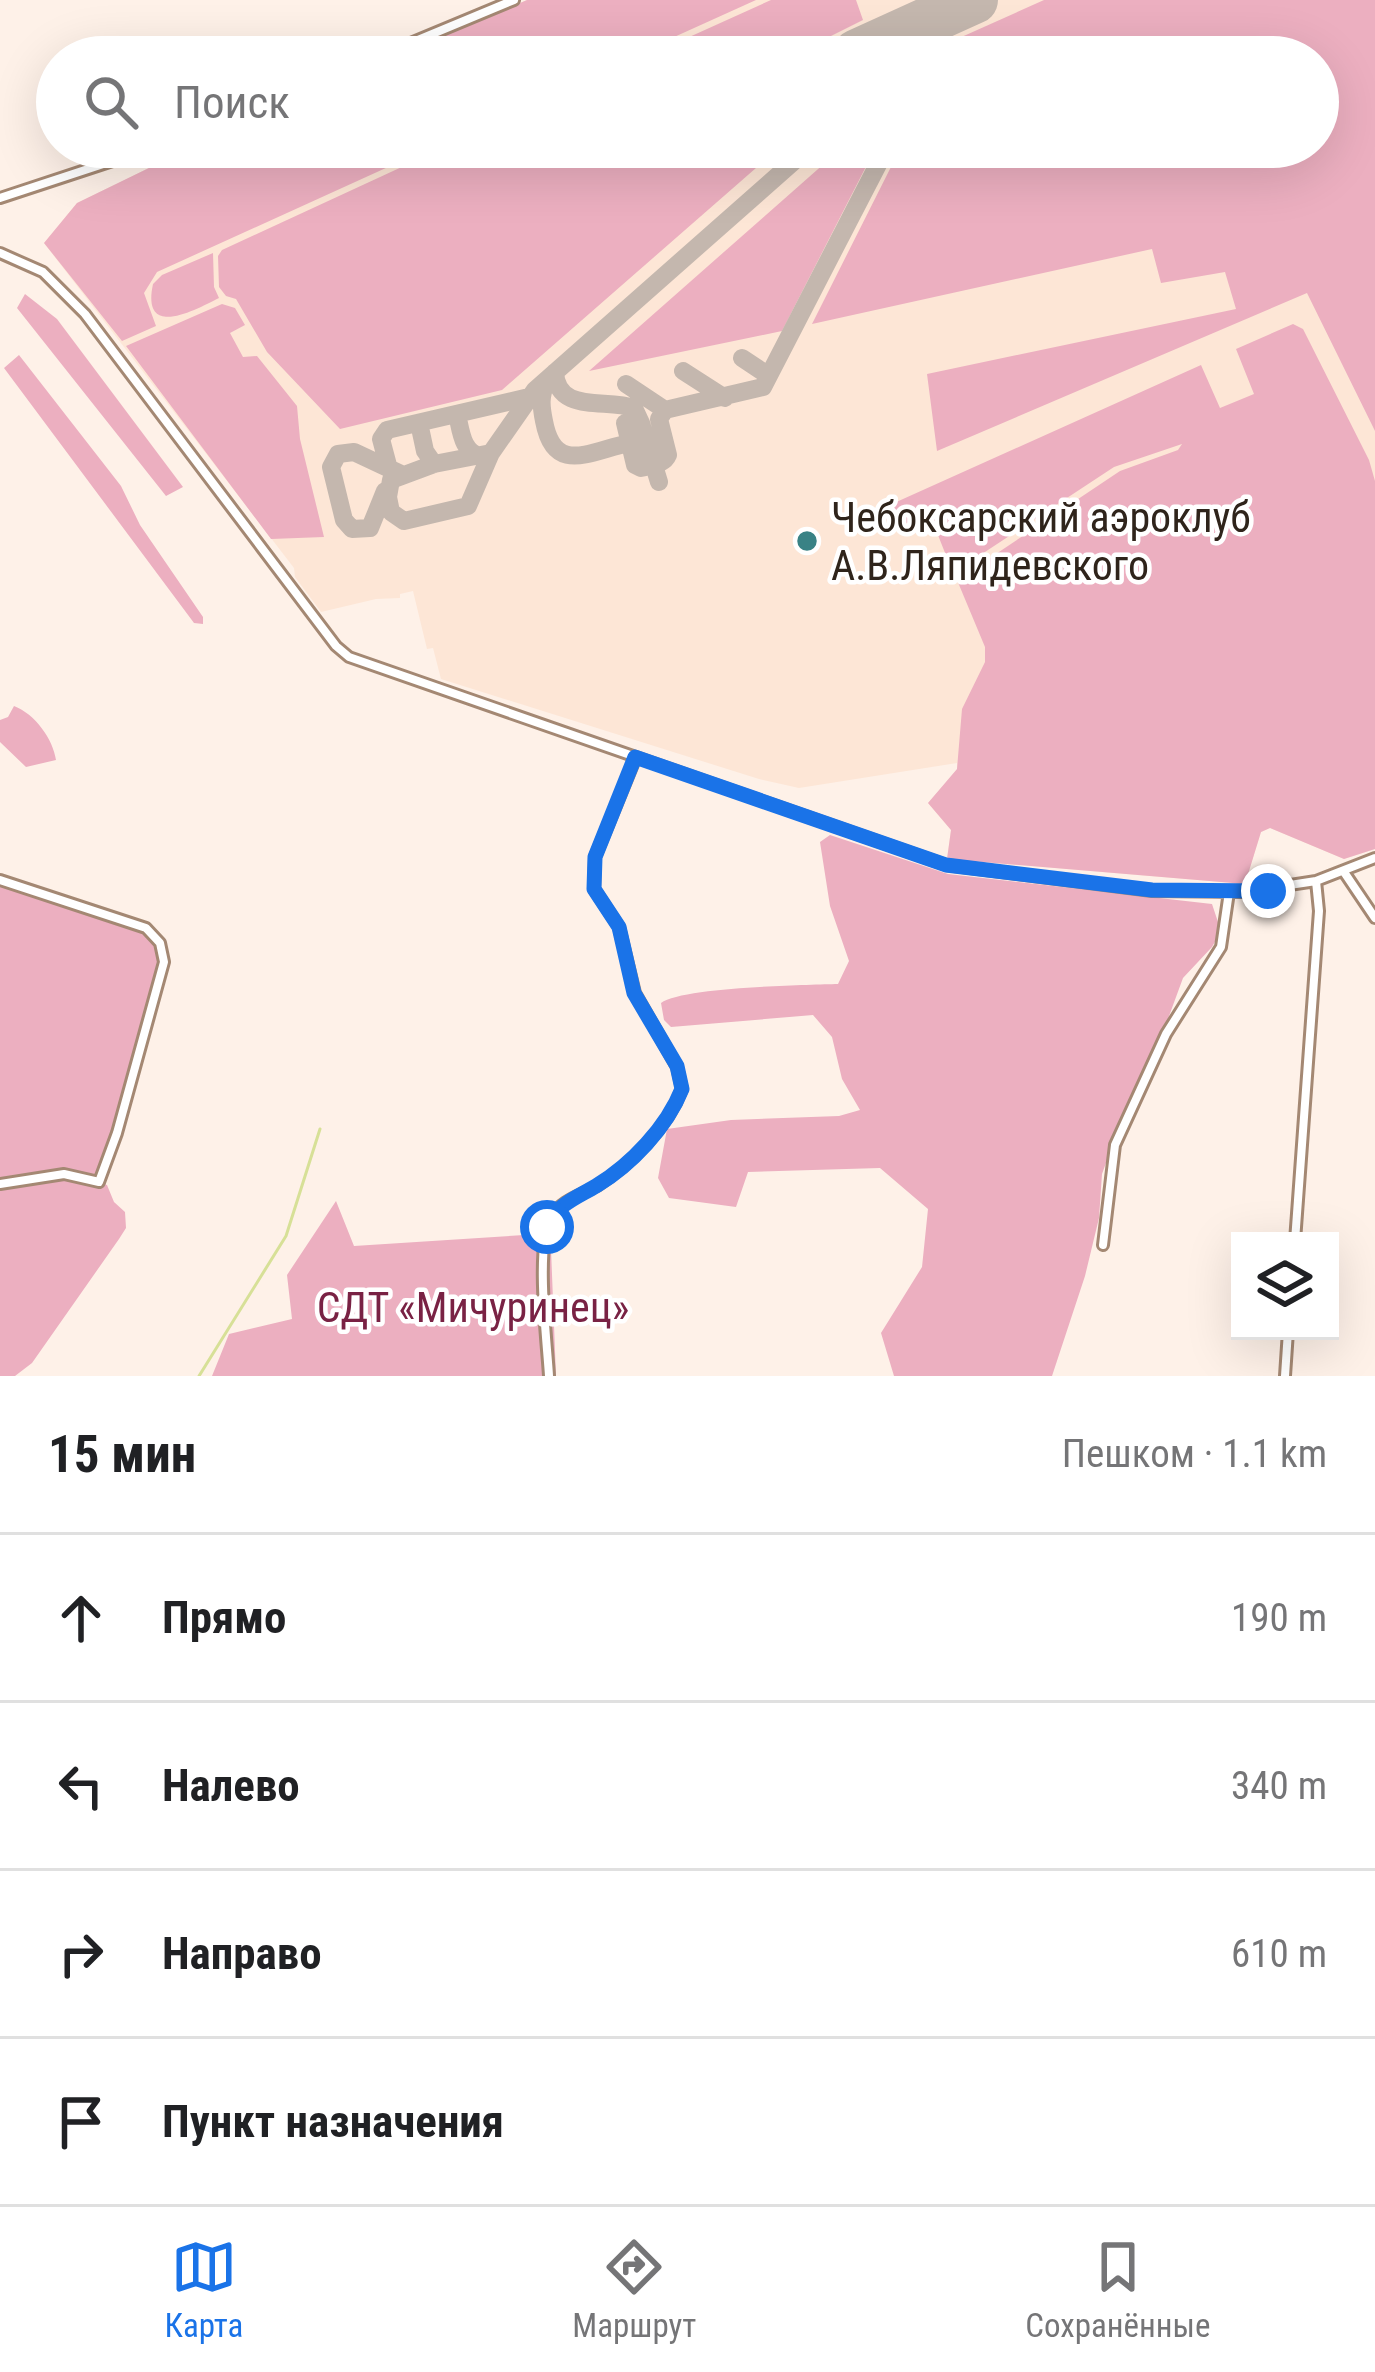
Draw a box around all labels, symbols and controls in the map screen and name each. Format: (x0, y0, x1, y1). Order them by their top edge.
search box (36, 36, 1339, 168)
icon: search (78, 69, 144, 135)
text: Поиск (174, 76, 290, 129)
place label: Чебоксарский аэроклуб А.В.Ляпидевского (831, 493, 1251, 590)
marker: Чебоксарский аэроклуб А.В.Ляпидевского (794, 528, 820, 554)
route end (1241, 864, 1295, 918)
route start (520, 1200, 574, 1254)
map controls (1231, 1232, 1339, 1340)
button: layers (1231, 1232, 1339, 1340)
park label: СДТ «Мичуринец» (317, 1283, 629, 1332)
text: 15 мин (48, 1425, 196, 1484)
text: Пешком · 1.1 km (1062, 1431, 1327, 1477)
icon: ahead (48, 1585, 114, 1651)
text: Прямо (162, 1591, 286, 1644)
text: 190 m (1231, 1595, 1327, 1641)
icon: left (48, 1753, 114, 1819)
text: Налево (162, 1759, 300, 1812)
text: 340 m (1231, 1763, 1327, 1809)
icon: right (48, 1921, 114, 1987)
text: Направо (162, 1927, 322, 1980)
text: 610 m (1231, 1931, 1327, 1977)
icon: arrive (48, 2089, 114, 2155)
text: Пункт назначения (162, 2095, 504, 2148)
tab: Карта (164, 2234, 243, 2345)
tab: Маршрут (572, 2234, 696, 2345)
tab: Сохранённые (1025, 2234, 1211, 2345)

